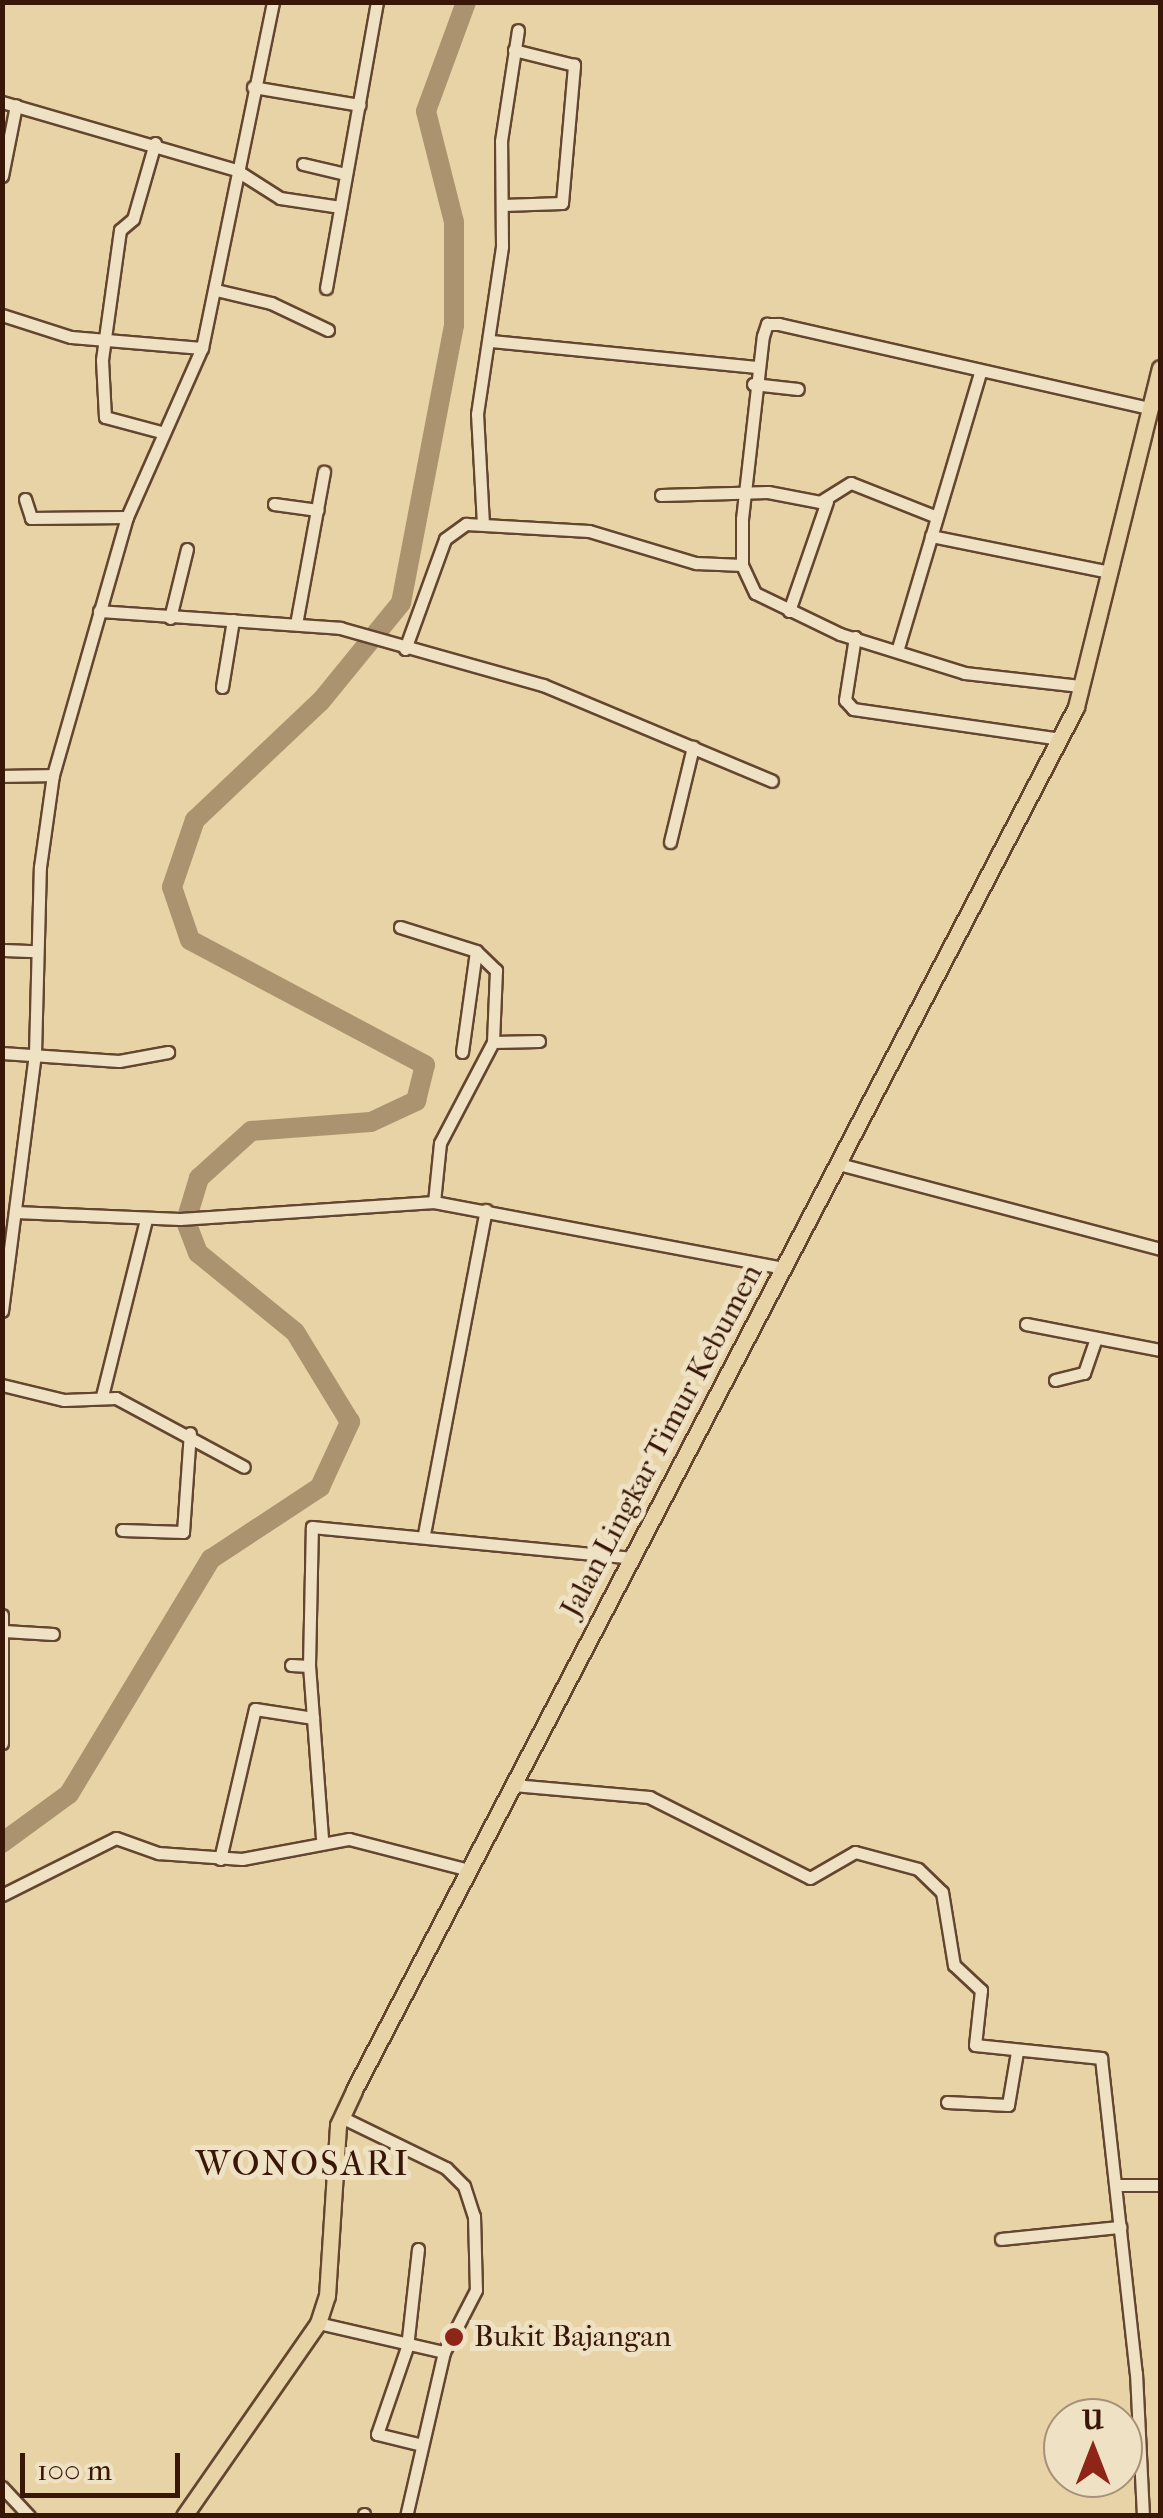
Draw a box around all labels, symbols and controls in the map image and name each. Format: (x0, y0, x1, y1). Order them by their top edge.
street label: Jalan Lingkar Timur Kebumen (554, 1258, 770, 1624)
district label: WONOSARI (196, 2143, 410, 2185)
place label: Bukit Bajangan (474, 2319, 671, 2355)
marker: Bukit Bajangan (443, 2326, 465, 2348)
north arrow (1043, 2398, 1143, 2498)
text: U (1082, 2403, 1104, 2436)
scale bar (25, 2433, 185, 2495)
text: 100 m (37, 2453, 112, 2488)

